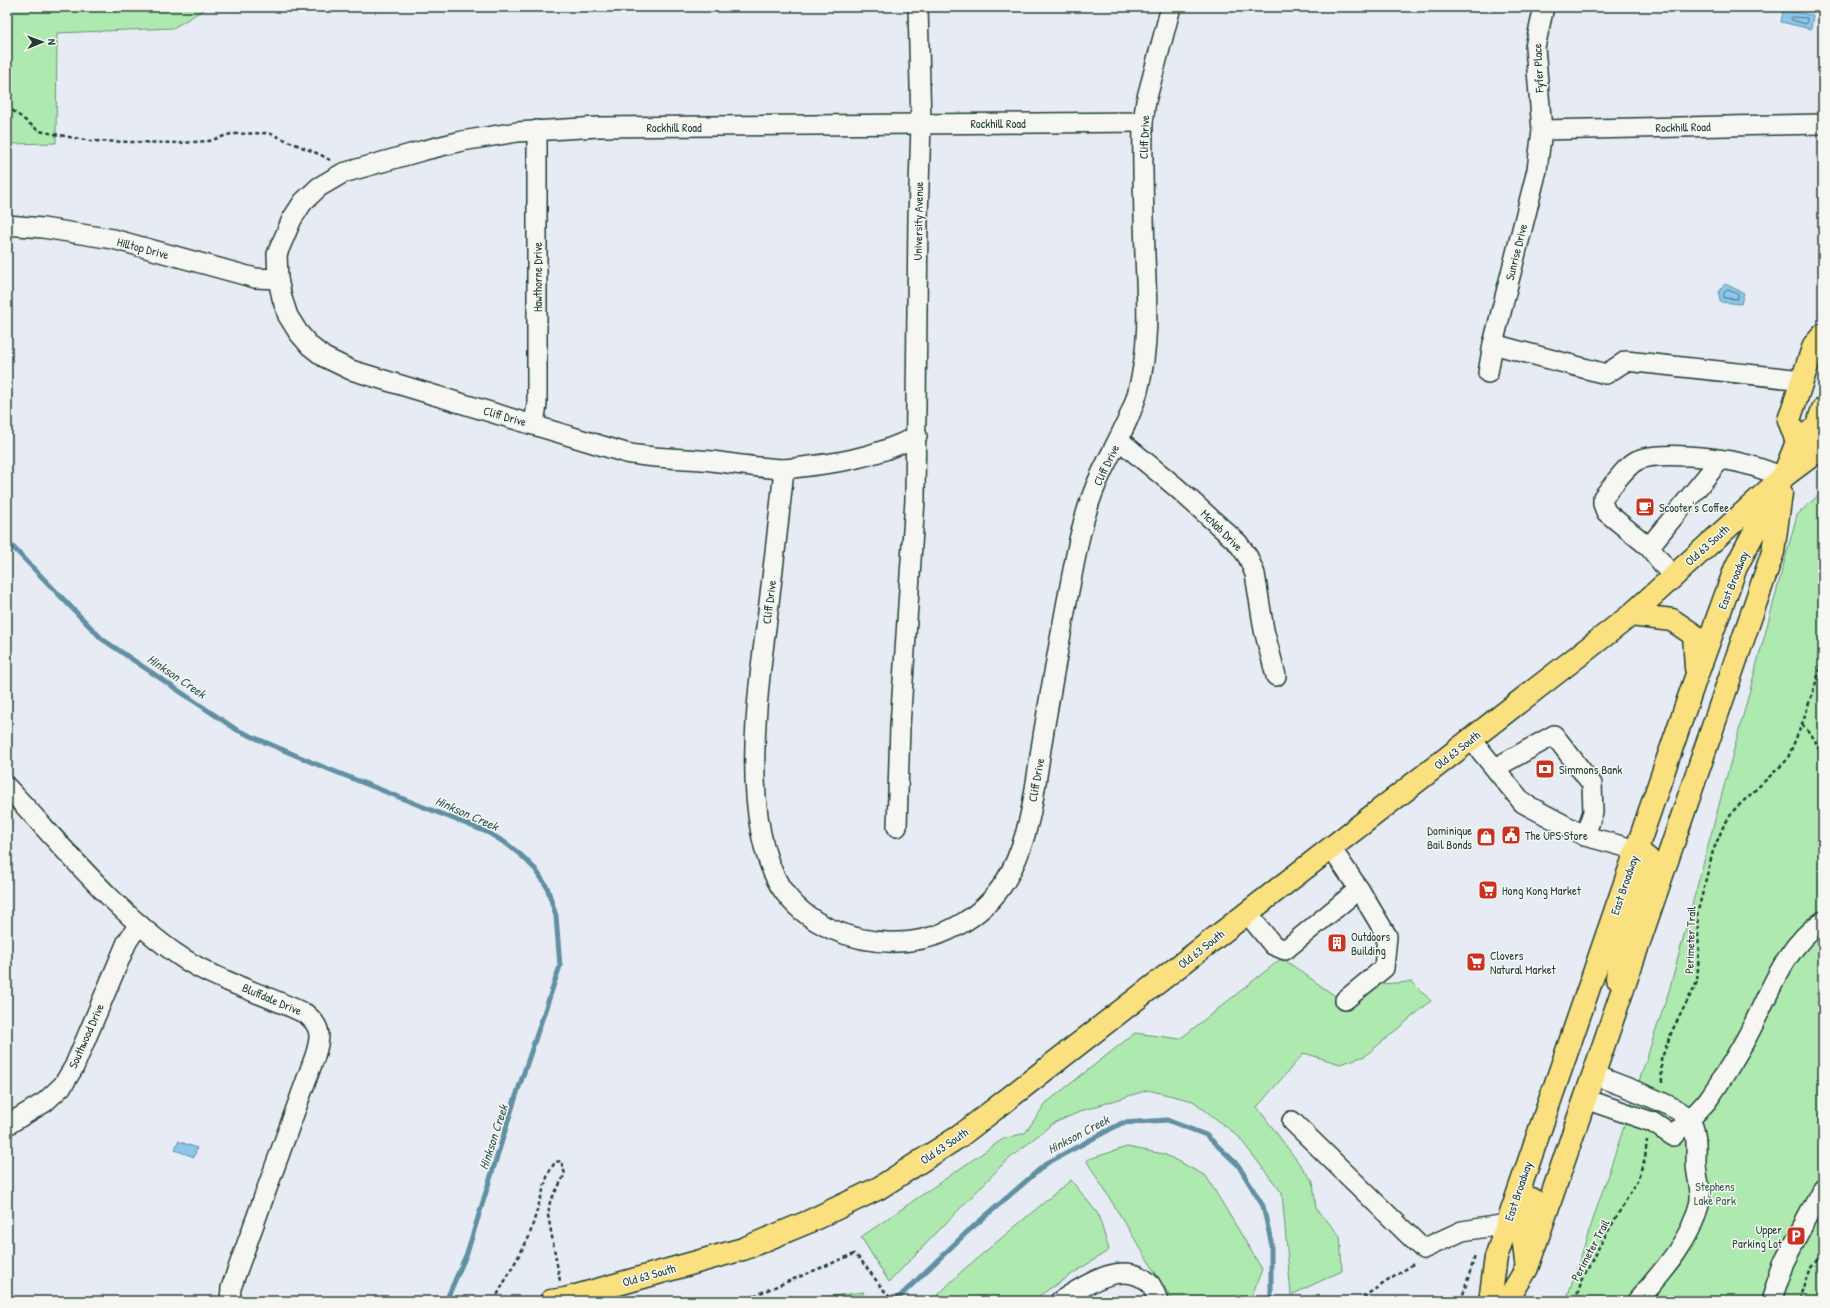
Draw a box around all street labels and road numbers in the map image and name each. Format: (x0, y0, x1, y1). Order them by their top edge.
street label: Fyfer Place (1528, 43, 1548, 94)
street label: Cliff Drive (1135, 114, 1153, 159)
street label: Rockhill Road (970, 115, 1026, 132)
street label: Rockhill Road (1655, 118, 1711, 136)
street label: Rockhill Road (646, 119, 702, 136)
street label: University Avenue (909, 181, 927, 260)
street label: Sunrise Drive (1501, 222, 1531, 282)
street label: Hilltop Drive (115, 233, 171, 263)
street label: Hawthorne Drive (529, 242, 546, 312)
street label: Cliff Drive (481, 402, 529, 430)
street label: Cliff Drive (1089, 441, 1123, 489)
street label: McNab Drive (1197, 505, 1247, 555)
street label: Old 63 South (1681, 520, 1733, 570)
street label: East Broadway (1714, 548, 1752, 612)
street label: Cliff Drive (758, 579, 780, 625)
street label: Old 63 South (1430, 727, 1484, 773)
street label: Cliff Drive (1024, 757, 1048, 803)
street label: East Broadway (1606, 853, 1642, 917)
street label: Perimeter Trail (1680, 905, 1700, 974)
street label: Old 63 South (1174, 926, 1228, 972)
street label: Bluffdale Drive (240, 979, 305, 1019)
street label: Southwood Drive (64, 1001, 108, 1071)
street label: Old 63 South (917, 1124, 971, 1168)
street label: East Broadway (1500, 1159, 1536, 1223)
street label: Perimeter Trail (1567, 1215, 1614, 1284)
street label: Old 63 South (620, 1259, 678, 1291)

